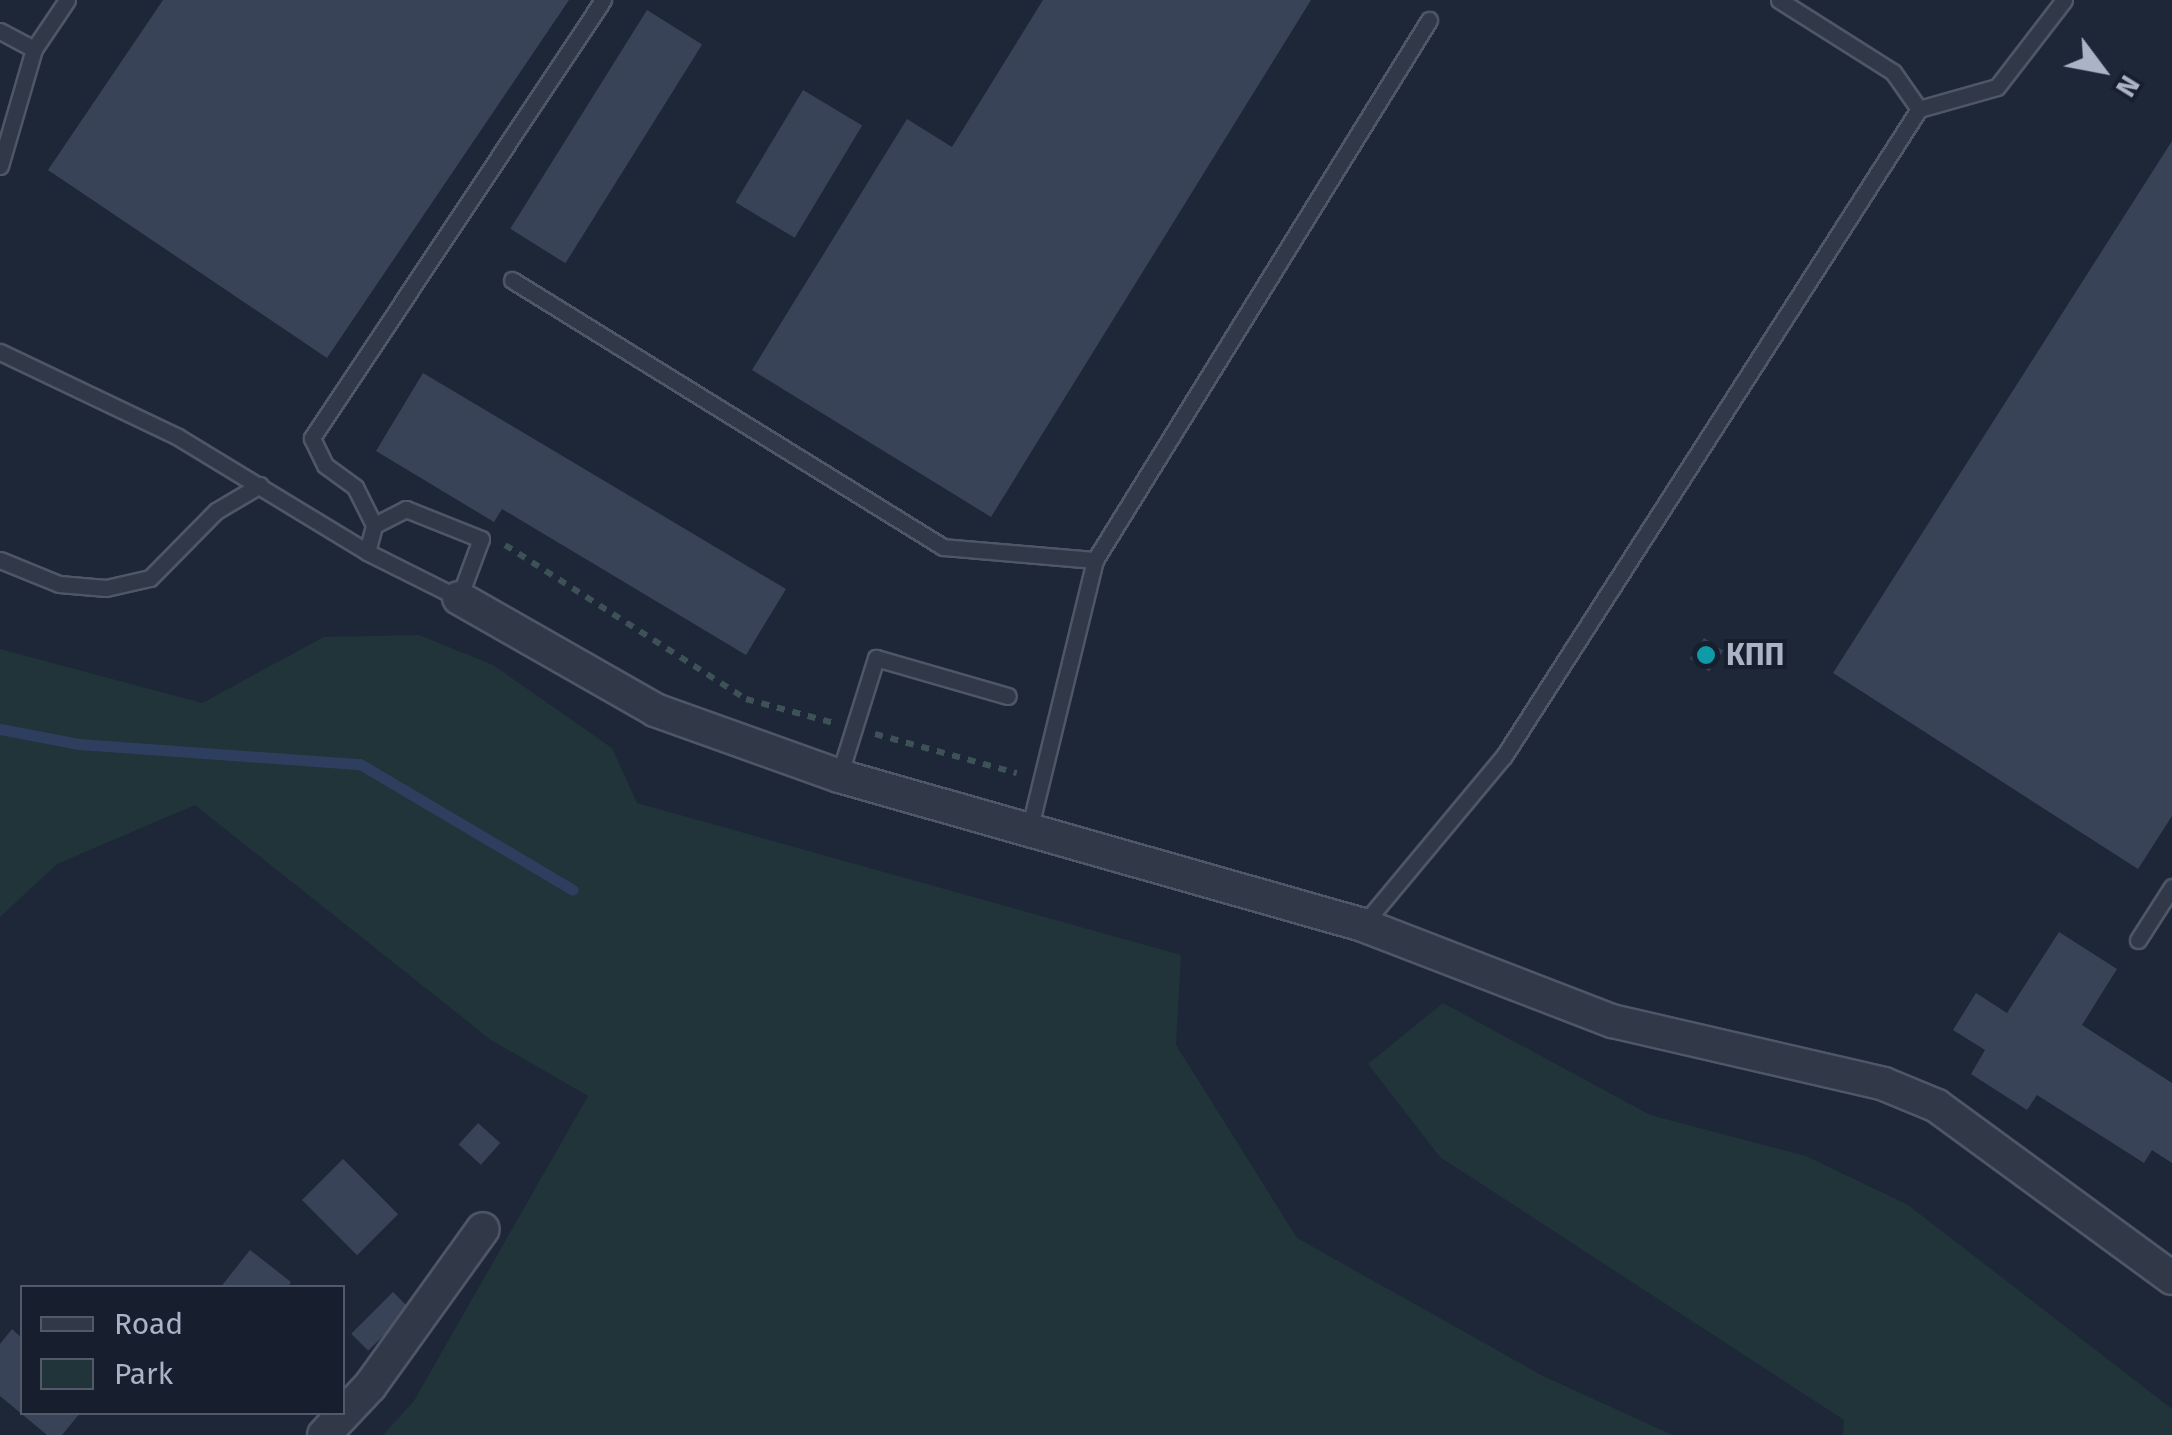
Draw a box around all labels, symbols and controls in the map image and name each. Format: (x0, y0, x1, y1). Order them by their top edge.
north arrow (2052, 20, 2152, 120)
text: N (2109, 70, 2147, 103)
place label: КПП (1726, 637, 1785, 673)
marker: КПП (1695, 644, 1717, 666)
legend (20, 1285, 345, 1415)
text: Road (114, 1306, 183, 1342)
text: Park (114, 1356, 173, 1392)

